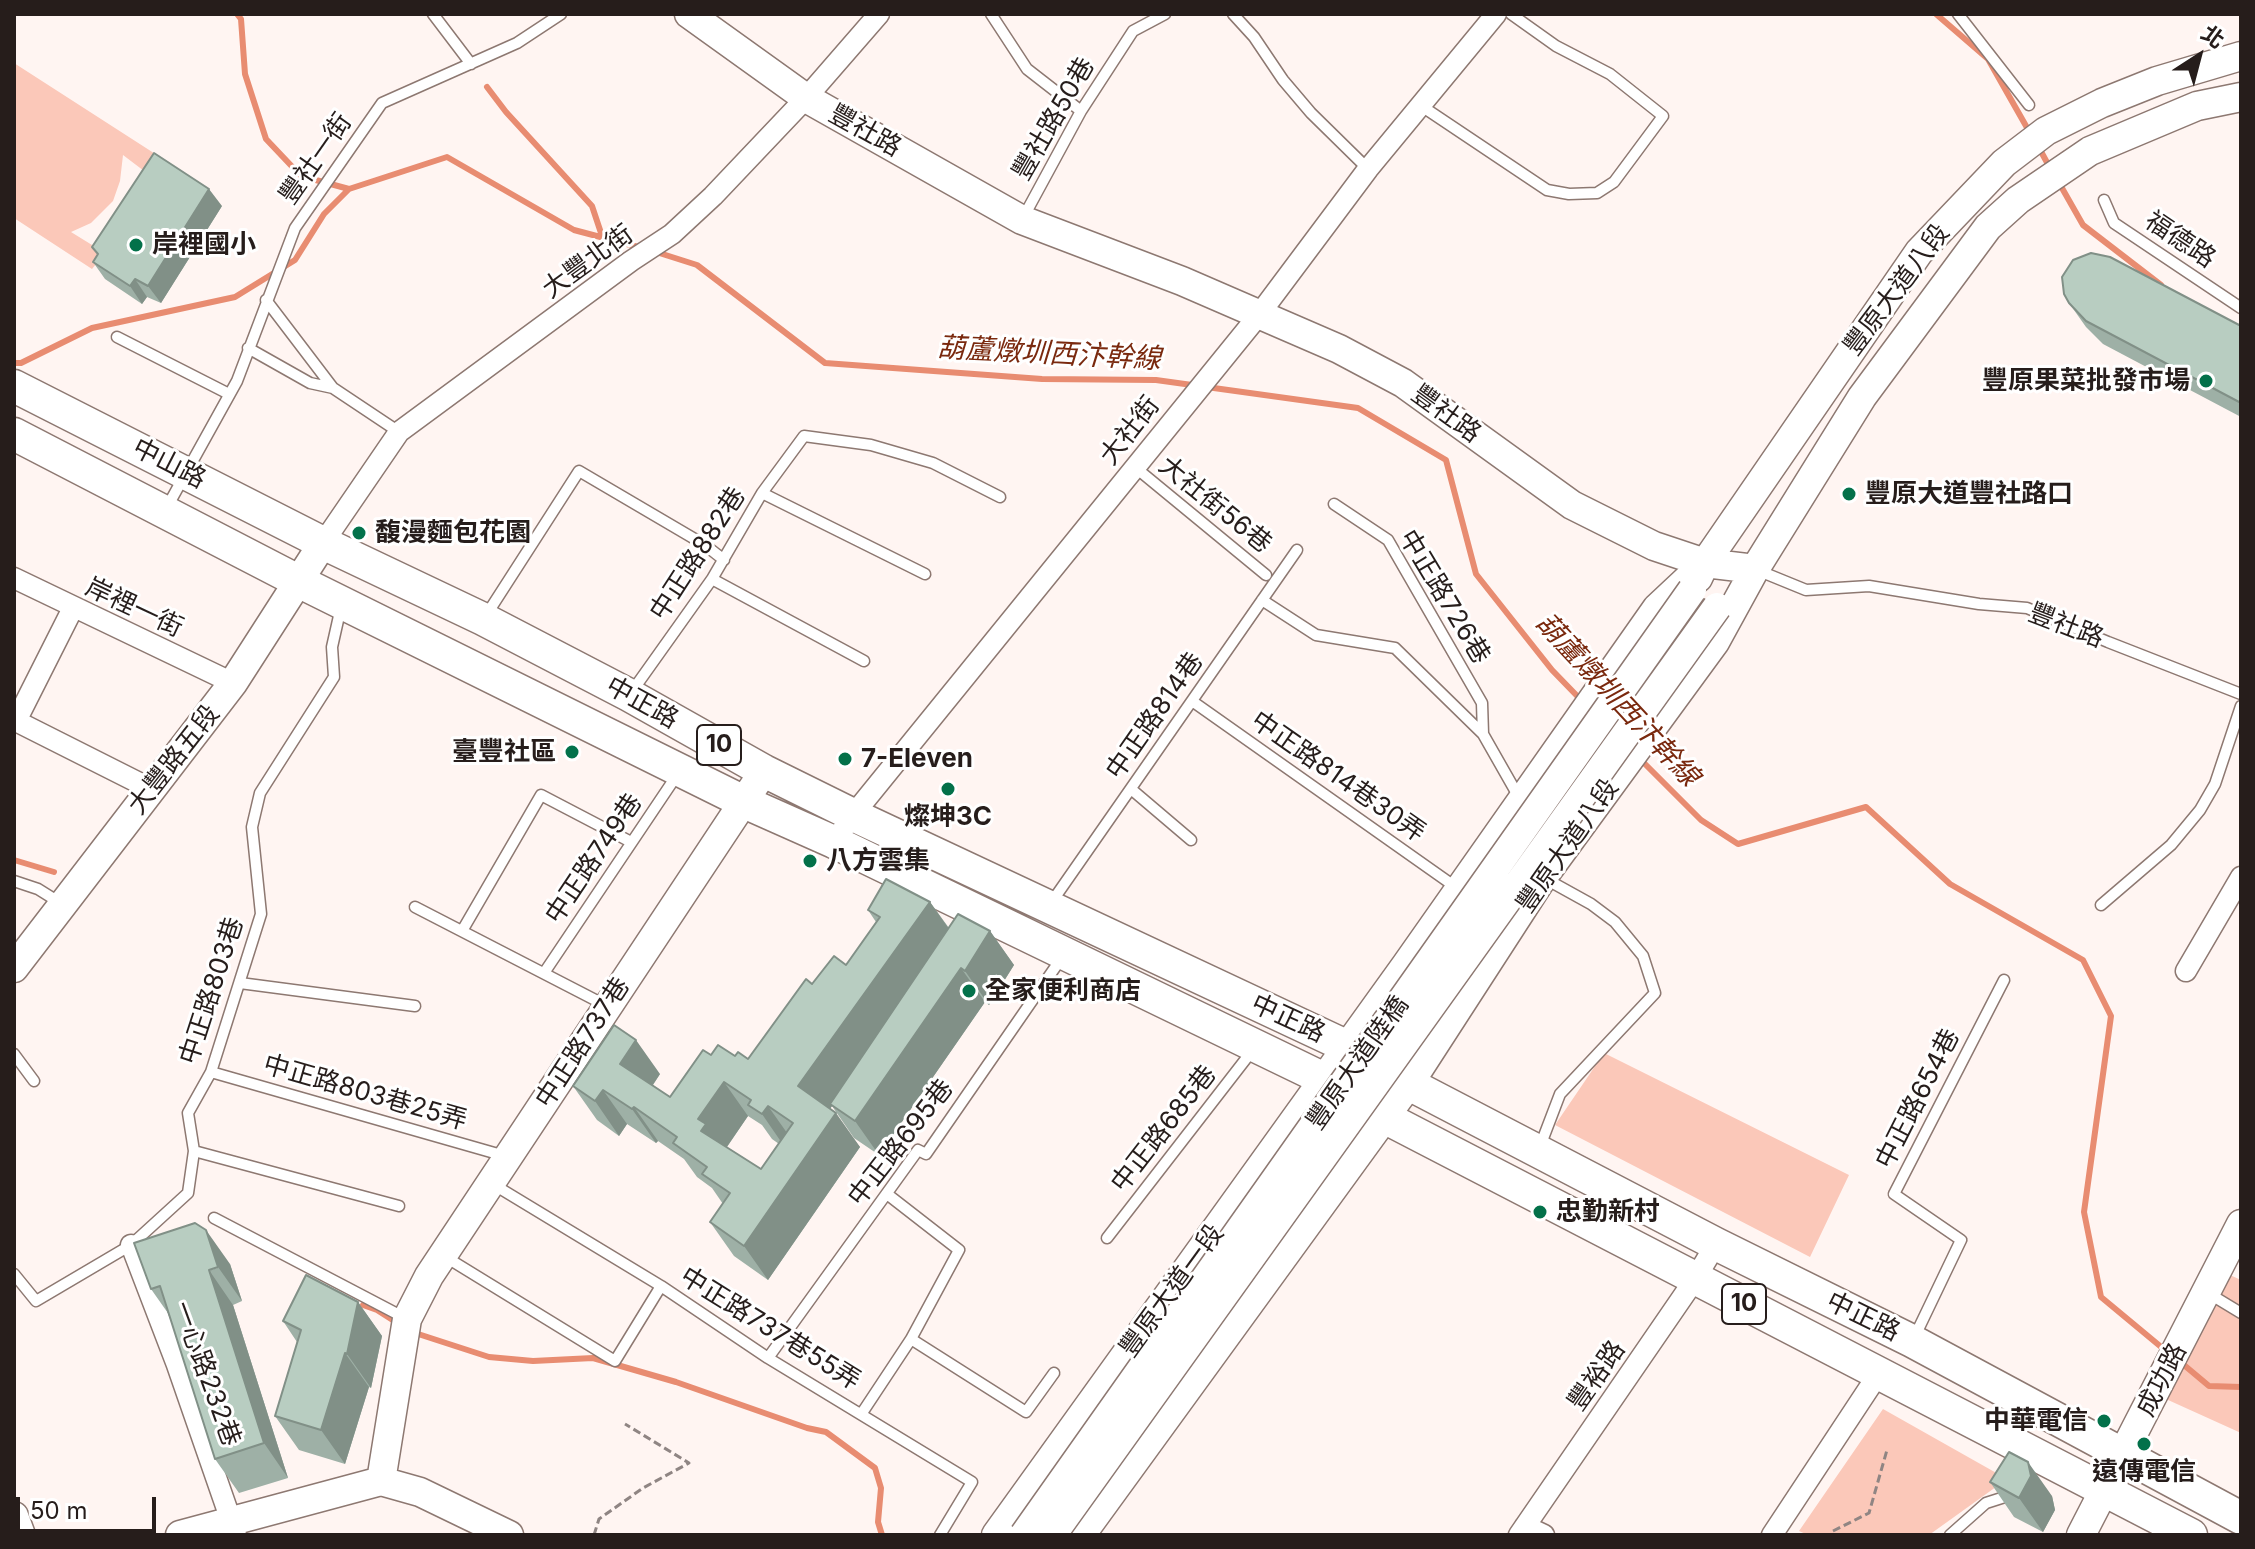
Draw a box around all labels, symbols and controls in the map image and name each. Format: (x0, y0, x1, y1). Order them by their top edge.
north arrow (2159, 16, 2239, 96)
text: 北 (2197, 20, 2230, 54)
street label: 豐社路50巷 (1006, 52, 1102, 186)
street label: 豐社路 (823, 98, 907, 164)
street label: 豐社一街 (273, 107, 359, 211)
street label: 福德路 (2139, 205, 2221, 275)
street label: 豐原大道八段 (1838, 218, 1956, 362)
street label: 大豐北街 (537, 219, 639, 305)
place label: 岸裡國小 (152, 229, 256, 261)
marker: 岸裡國小 (127, 236, 145, 254)
water label: 葫蘆燉圳西汴幹線 (936, 331, 1162, 377)
place label: 豐原果菜批發市場 (1982, 365, 2190, 397)
marker: 豐原果菜批發市場 (2197, 372, 2215, 390)
street label: 豐社路 (1405, 378, 1487, 450)
street label: 大社街 (1094, 391, 1166, 471)
street label: 中山路 (127, 432, 211, 496)
street label: 大社街56巷 (1152, 450, 1278, 560)
place label: 豐原大道豐社路口 (1865, 478, 2073, 510)
street label: 中正路882巷 (644, 482, 752, 626)
marker: 豐原大道豐社路口 (1840, 485, 1858, 503)
place label: 馥漫麵包花園 (375, 517, 531, 549)
marker: 馥漫麵包花園 (350, 524, 368, 542)
street label: 中正路726巷 (1392, 524, 1496, 670)
street label: 岸裡一街 (80, 572, 188, 644)
street label: 豐社路 (2024, 597, 2108, 655)
water label: 葫蘆燉圳西汴幹線 (1528, 607, 1706, 793)
street label: 中正路814巷 (1100, 647, 1210, 785)
street label: 中正路 (600, 670, 684, 736)
street label: 大豐路五段 (122, 699, 226, 821)
street label: 中正路814巷30弄 (1245, 705, 1431, 849)
road number: 10 (697, 725, 741, 765)
place label: 臺豐社區 (452, 736, 556, 768)
marker: 臺豐社區 (563, 743, 581, 761)
place label: 7-Eleven (861, 743, 973, 775)
marker: 7-Eleven (836, 750, 854, 768)
street label: 豐原大道八段 (1510, 773, 1626, 919)
marker: 燦坤3C (939, 780, 957, 798)
street label: 中正路749巷 (539, 788, 649, 930)
place label: 燦坤3C (904, 801, 992, 833)
place label: 八方雲集 (826, 845, 930, 877)
marker: 八方雲集 (801, 852, 819, 870)
street label: 中正路803巷 (174, 914, 250, 1068)
street label: 中正路737巷 (529, 972, 637, 1114)
place label: 全家便利商店 (985, 975, 1141, 1007)
marker: 全家便利商店 (960, 982, 978, 1000)
street label: 中正路 (1246, 988, 1330, 1050)
street label: 豐原大道陸橋 (1300, 990, 1416, 1136)
street label: 中正路654巷 (1869, 1024, 1967, 1174)
street label: 中正路803巷25弄 (260, 1049, 470, 1137)
street label: 中正路685巷 (1105, 1060, 1223, 1198)
street label: 中正路695巷 (842, 1073, 960, 1213)
place label: 忠勤新村 (1556, 1196, 1660, 1228)
marker: 忠勤新村 (1531, 1203, 1549, 1221)
street label: 豐原大道一段 (1114, 1219, 1230, 1363)
street label: 中正路737巷55弄 (674, 1261, 866, 1397)
road number: 10 (1722, 1284, 1766, 1324)
street label: 中正路 (1821, 1286, 1905, 1348)
street label: 一心路232巷 (165, 1297, 247, 1451)
street label: 豐裕路 (1562, 1335, 1632, 1417)
street label: 成功路 (2130, 1338, 2194, 1422)
place label: 中華電信 (1984, 1405, 2088, 1437)
marker: 中華電信 (2095, 1412, 2113, 1430)
marker: 遠傳電信 (2135, 1435, 2153, 1453)
place label: 遠傳電信 (2092, 1456, 2196, 1488)
scale bar (20, 1481, 160, 1531)
text: 50 m (30, 1496, 88, 1525)

